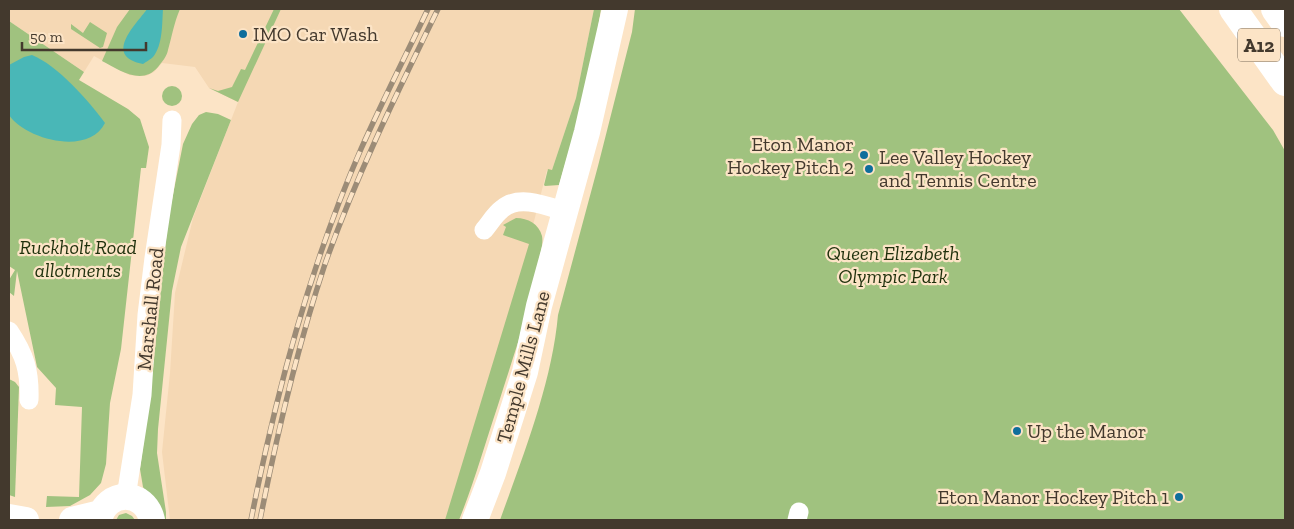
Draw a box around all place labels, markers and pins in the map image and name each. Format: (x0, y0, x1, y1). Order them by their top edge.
place label: IMO Car Wash (253, 22, 379, 46)
marker: IMO Car Wash (237, 28, 249, 40)
place label: Eton Manor Hockey Pitch 2 (727, 132, 854, 179)
place label: Lee Valley Hockey and Tennis Centre (879, 145, 1037, 192)
marker: Eton Manor Hockey Pitch 2 (858, 149, 870, 161)
marker: Lee Valley Hockey and Tennis Centre (863, 163, 875, 175)
place label: Up the Manor (1027, 419, 1146, 443)
marker: Up the Manor (1011, 425, 1023, 437)
place label: Eton Manor Hockey Pitch 1 (938, 485, 1169, 509)
marker: Eton Manor Hockey Pitch 1 (1173, 491, 1185, 503)

